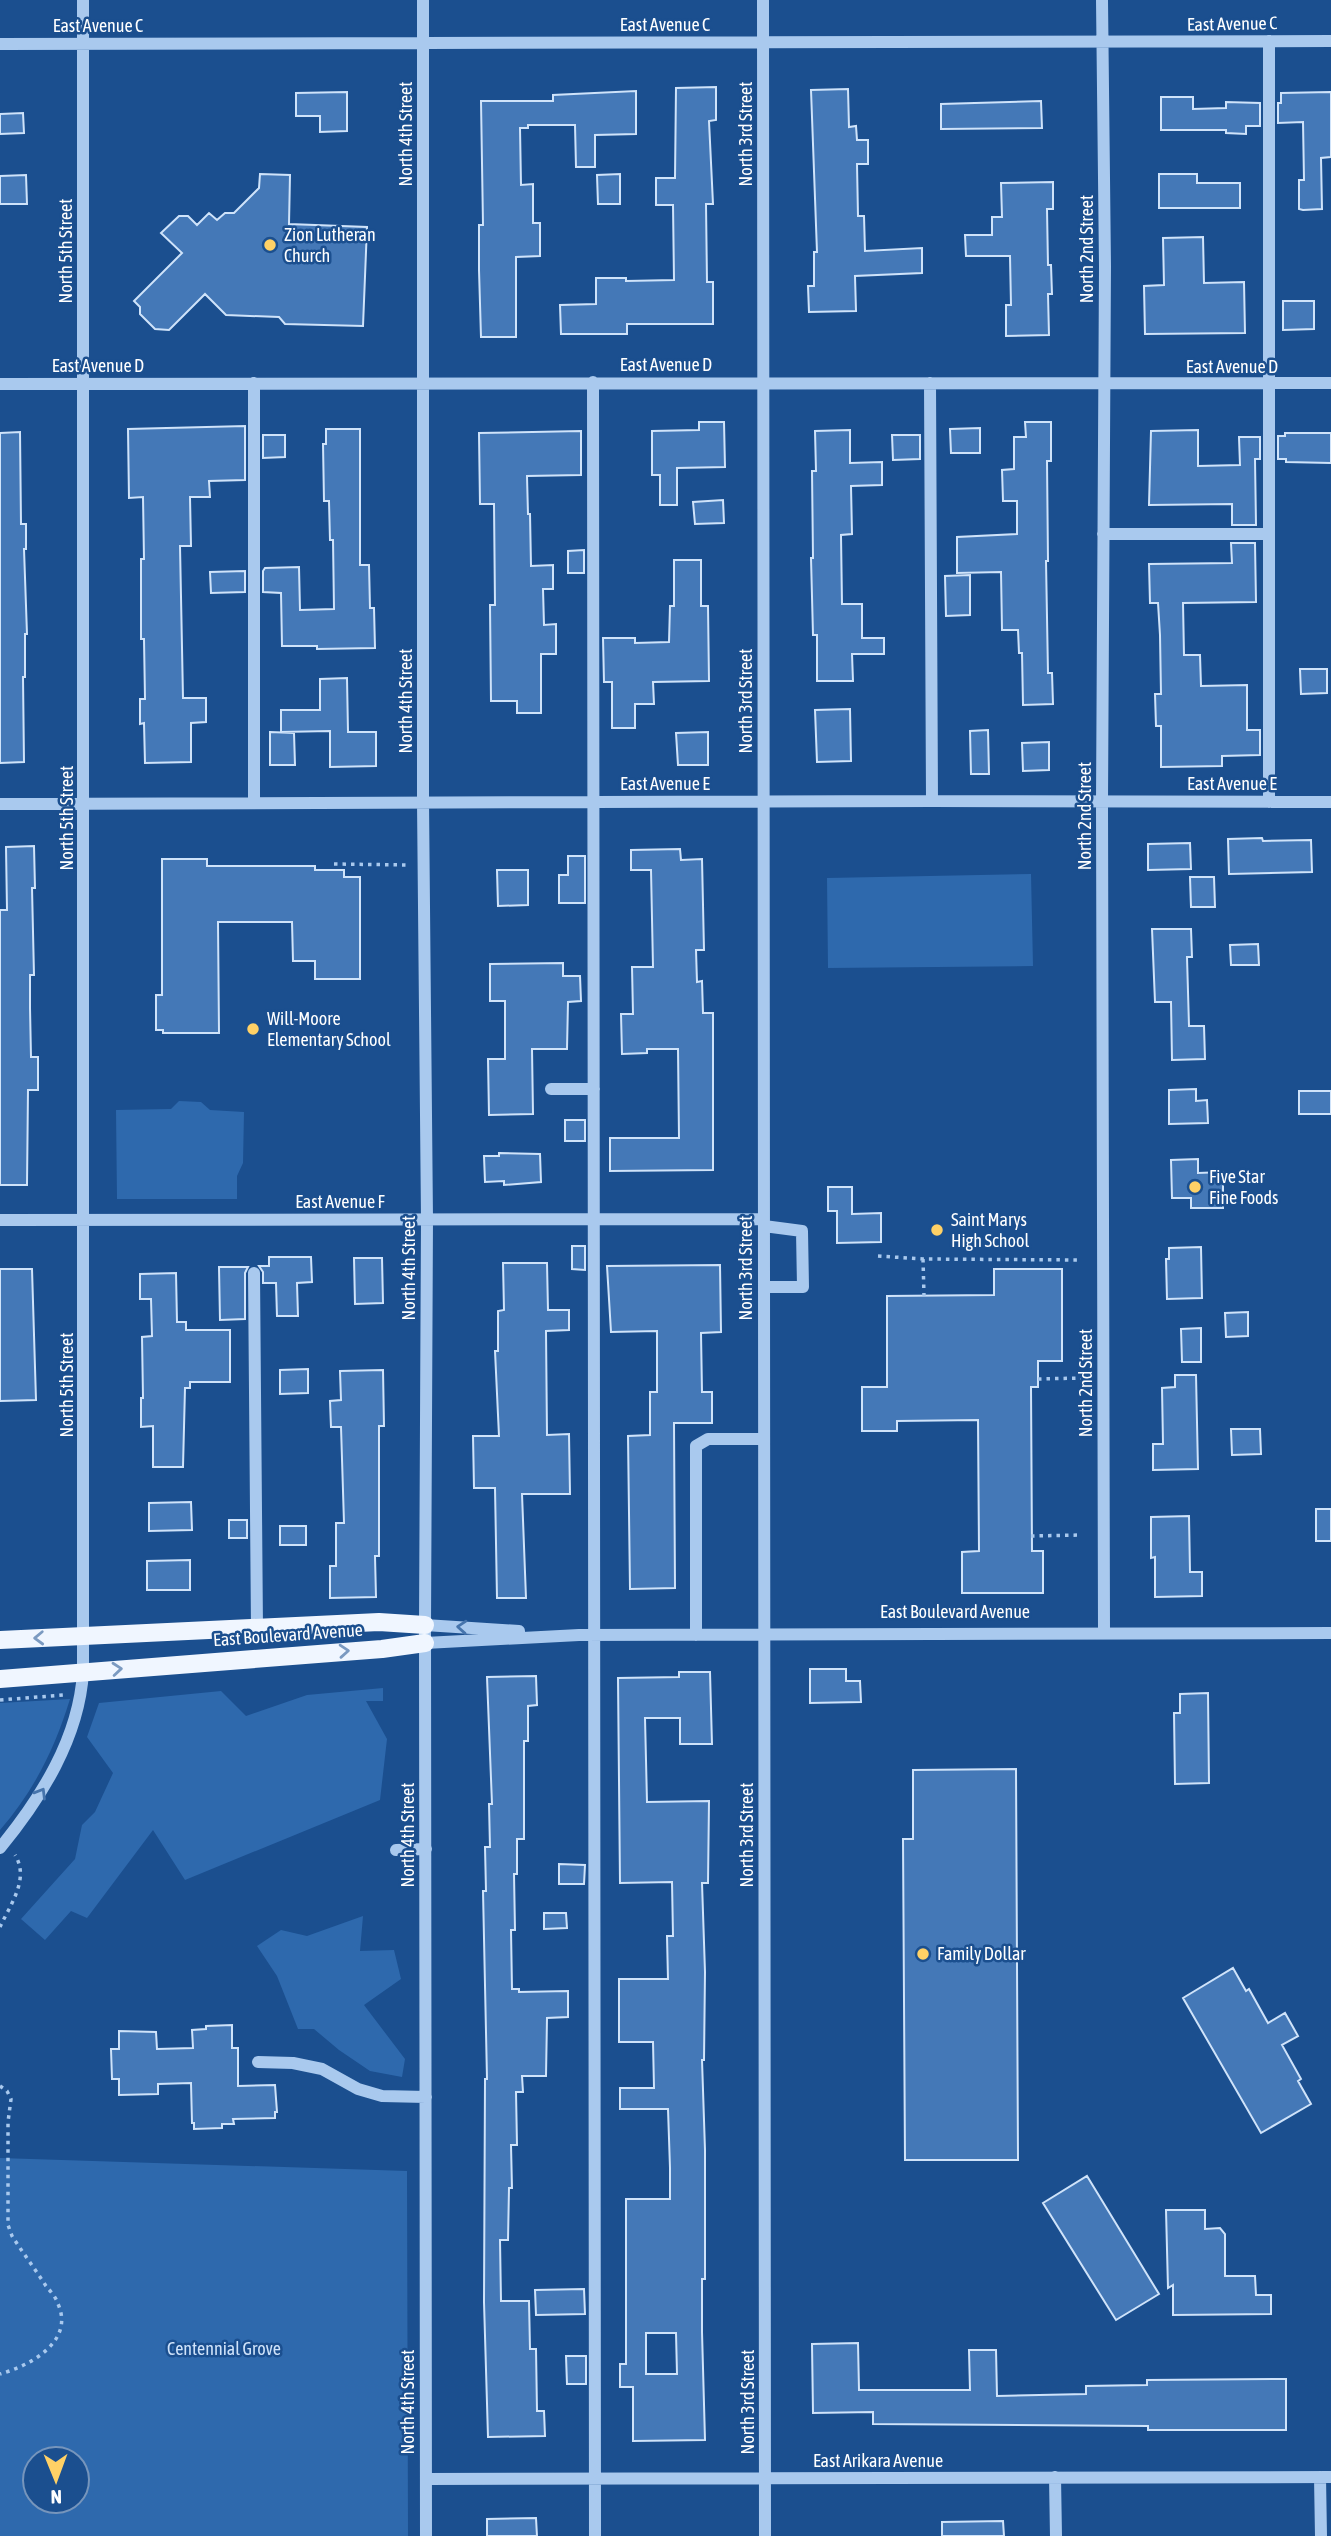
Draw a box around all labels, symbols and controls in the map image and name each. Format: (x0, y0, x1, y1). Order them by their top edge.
street label: East Avenue C (1187, 12, 1277, 35)
street label: East Avenue C (620, 14, 710, 35)
street label: East Avenue C (53, 15, 143, 36)
street label: North 4th Street (395, 82, 416, 186)
street label: North 3rd Street (735, 82, 756, 186)
street label: North 2nd Street (1076, 195, 1097, 303)
street label: North 5th Street (55, 199, 76, 303)
place label: Zion Lutheran Church (284, 224, 376, 266)
marker: Zion Lutheran Church (262, 237, 278, 253)
street label: East Avenue D (620, 354, 712, 375)
street label: East Avenue D (52, 355, 144, 376)
street label: East Avenue D (1186, 356, 1278, 377)
street label: North 4th Street (395, 649, 416, 753)
street label: North 3rd Street (735, 649, 756, 753)
street label: North 2nd Street (1074, 762, 1095, 870)
street label: North 5th Street (56, 766, 77, 870)
street label: East Avenue E (620, 773, 710, 794)
street label: East Avenue E (1187, 773, 1277, 794)
place label: Will-Moore Elementary School (267, 1008, 391, 1050)
marker: Will-Moore Elementary School (245, 1021, 261, 1037)
place label: Five Star Fine Foods (1209, 1166, 1278, 1208)
marker: Five Star Fine Foods (1187, 1179, 1203, 1195)
street label: East Avenue F (295, 1191, 386, 1212)
place label: Saint Marys High School (951, 1209, 1029, 1251)
street label: North 4th Street (398, 1216, 419, 1320)
street label: North 3rd Street (735, 1216, 756, 1320)
marker: Saint Marys High School (929, 1222, 945, 1238)
street label: North 2nd Street (1075, 1329, 1096, 1437)
street label: North 5th Street (56, 1333, 77, 1437)
street label: East Boulevard Avenue (880, 1601, 1030, 1622)
street label: East Boulevard Avenue (212, 1619, 364, 1650)
one-way arrow (456, 1620, 467, 1635)
one-way arrow (33, 1631, 44, 1646)
one-way arrow (338, 1644, 349, 1659)
one-way arrow (112, 1662, 123, 1677)
street label: North 4th Street (397, 1783, 418, 1887)
street label: North 3rd Street (736, 1783, 757, 1887)
one-way arrow (32, 1788, 45, 1801)
place label: Family Dollar (937, 1943, 1026, 1964)
marker: Family Dollar (915, 1946, 931, 1962)
park label: Centennial Grove (167, 2338, 281, 2359)
street label: North 4th Street (397, 2350, 418, 2454)
street label: North 3rd Street (737, 2350, 758, 2454)
north arrow (21, 2445, 91, 2515)
street label: East Arikara Avenue (813, 2450, 943, 2471)
text: N (50, 2486, 62, 2508)

